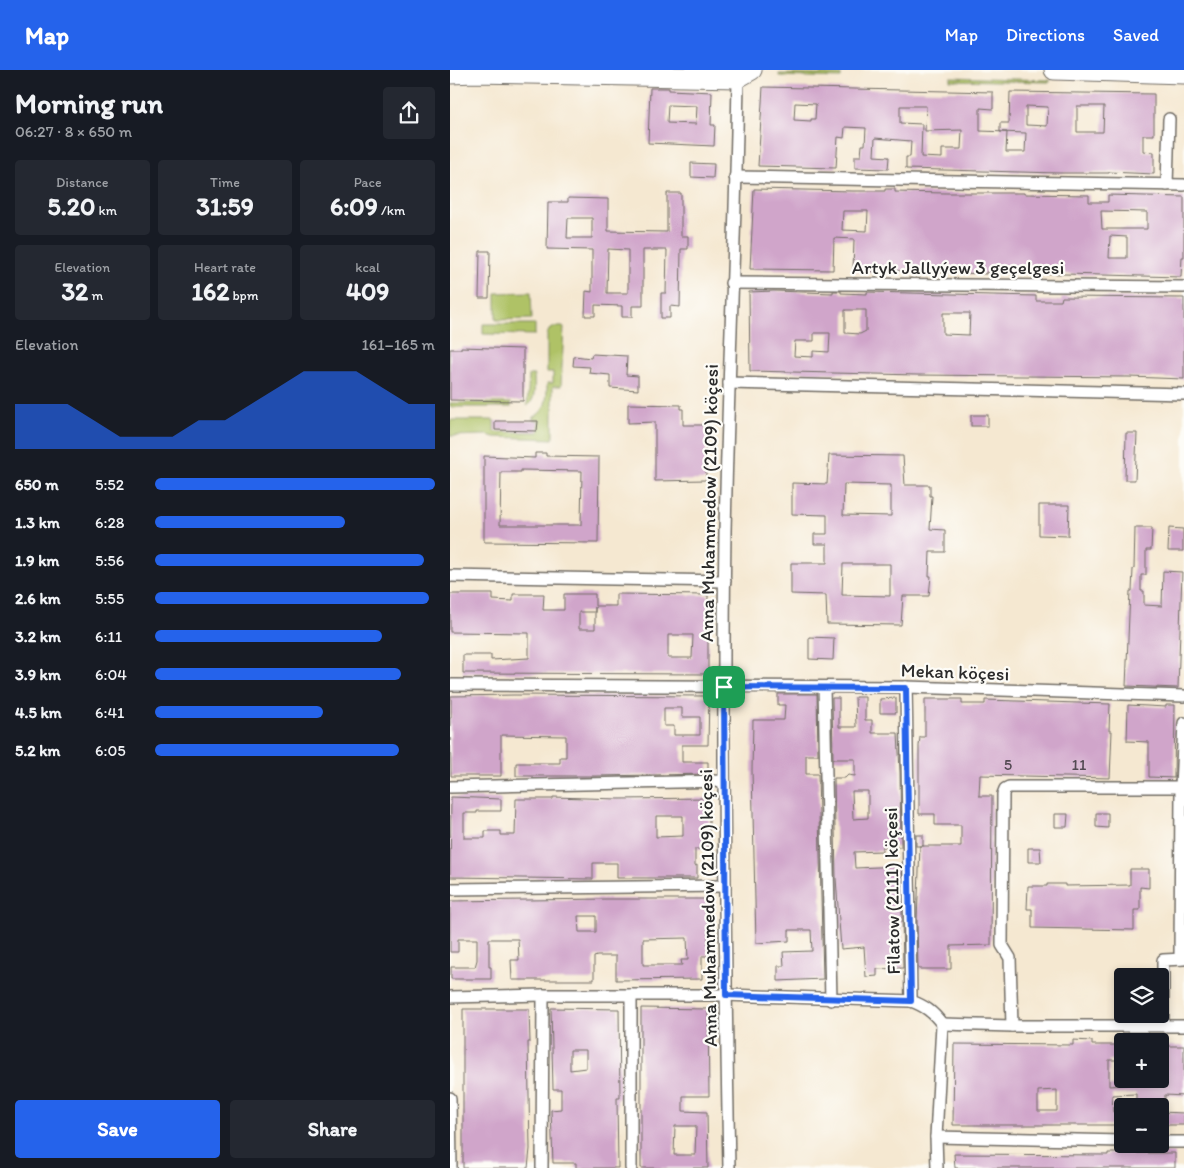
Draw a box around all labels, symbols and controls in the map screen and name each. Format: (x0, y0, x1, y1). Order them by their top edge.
text: Map (25, 21, 69, 50)
text: Map (945, 24, 978, 46)
text: Directions (1006, 24, 1085, 46)
text: Saved (1113, 24, 1159, 46)
text: Morning run (15, 86, 163, 120)
button: share (383, 87, 435, 139)
text: 06:27 · 8 × 650 m (15, 122, 132, 141)
text: Distance (56, 174, 109, 191)
text: Time (210, 174, 240, 191)
text: Pace (354, 174, 382, 191)
text: 5.20 (48, 191, 95, 221)
text: 31:59 (196, 191, 254, 221)
text: 6:09 (330, 191, 378, 221)
text: km (95, 202, 117, 219)
text: /km (378, 202, 405, 219)
street label: Artyk Jallyýew 3 geçelgesi (852, 256, 1064, 279)
text: Elevation (55, 259, 110, 276)
text: Heart rate (194, 259, 256, 276)
text: kcal (355, 259, 380, 276)
text: 32 (61, 276, 88, 306)
text: 162 (191, 276, 229, 306)
text: 409 (346, 276, 389, 306)
text: m (88, 287, 103, 304)
text: bpm (229, 287, 259, 304)
text: Elevation (15, 335, 79, 354)
text: 161–165 m (361, 335, 435, 354)
street label: Anna Muhammedow (2109) köçesi (695, 364, 723, 642)
text: 650 m (15, 475, 59, 494)
text: 5:52 (95, 475, 124, 494)
text: 1.3 km (15, 513, 60, 532)
text: 6:28 (95, 513, 125, 532)
text: 1.9 km (15, 551, 59, 570)
text: 5:56 (95, 551, 124, 570)
text: 2.6 km (15, 589, 61, 608)
text: 5:55 (95, 589, 124, 608)
text: 3.2 km (15, 627, 61, 646)
text: 6:11 (95, 627, 122, 646)
street label: Mekan köçesi (900, 659, 1010, 685)
text: 3.9 km (15, 665, 61, 684)
text: 6:04 (95, 665, 127, 684)
pin (703, 666, 745, 708)
icon: arrive (710, 673, 738, 701)
text: 4.5 km (15, 703, 62, 722)
text: 6:41 (95, 703, 124, 722)
text: 5.2 km (15, 741, 61, 760)
text: 6:05 (95, 741, 126, 760)
house number: 5 (1004, 755, 1012, 774)
house number: 11 (1072, 755, 1087, 774)
street label: Anna Muhammedow (2109) köçesi (694, 769, 722, 1047)
street label: Filatow (2111) köçesi (879, 807, 905, 975)
map controls (1114, 968, 1169, 1153)
button: layers (1114, 968, 1169, 1023)
button: + (1114, 1033, 1169, 1088)
button: − (1114, 1098, 1169, 1153)
button: Save (15, 1100, 220, 1158)
button: Share (230, 1100, 435, 1158)

